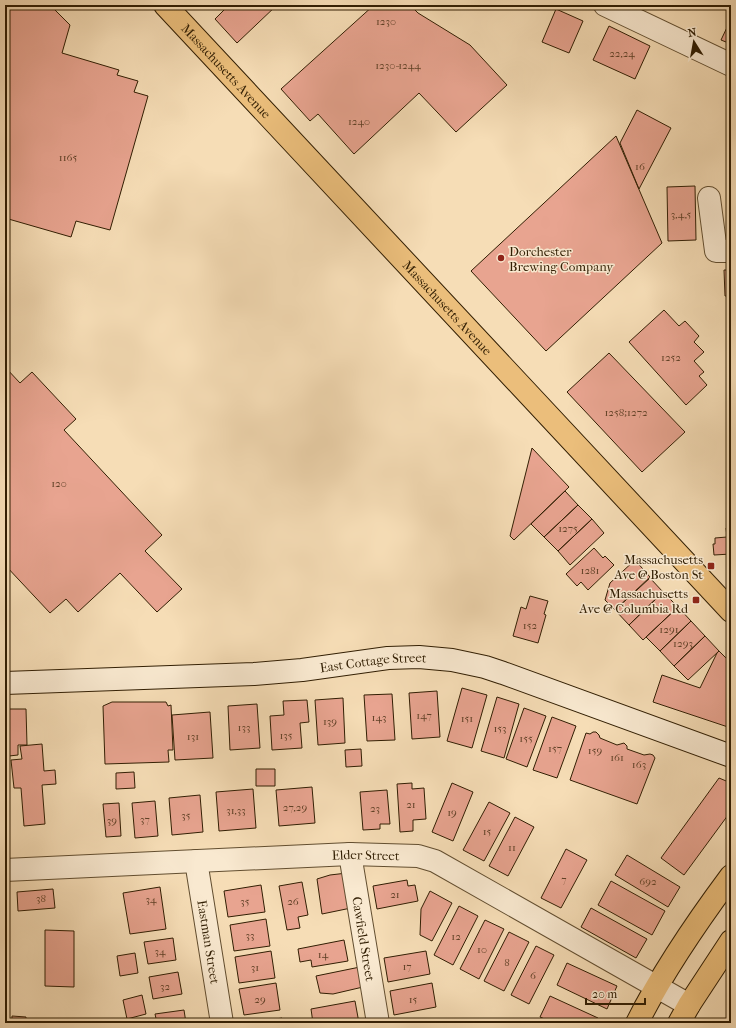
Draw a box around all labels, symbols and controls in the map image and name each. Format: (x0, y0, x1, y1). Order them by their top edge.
house number: 1230 (376, 15, 396, 28)
street label: Massachusetts Avenue (179, 20, 275, 122)
north arrow (674, 22, 714, 62)
text: N (687, 25, 698, 40)
house number: 22,24 (609, 47, 635, 60)
house number: 1230-1244 (375, 59, 421, 72)
house number: 1240 (348, 115, 370, 128)
house number: 1165 (59, 151, 78, 164)
house number: 16 (635, 160, 645, 173)
house number: 3,4,5 (671, 208, 691, 221)
place label: Dorchester Brewing Company (509, 244, 614, 274)
marker: Dorchester Brewing Company (496, 253, 506, 263)
street label: Massachusetts Avenue (400, 257, 496, 358)
house number: 1252 (661, 351, 681, 364)
house number: 1258;1272 (604, 406, 648, 419)
house number: 120 (51, 477, 67, 490)
house number: 1275 (558, 522, 578, 535)
place label: Massachusetts Ave @ Boston St (613, 552, 703, 582)
marker: Massachusetts Ave @ Boston St (706, 561, 716, 571)
house number: 1281 (580, 564, 600, 577)
place label: Massachusetts Ave @ Columbia Rd (578, 586, 689, 616)
marker: Massachusetts Ave @ Columbia Rd (691, 595, 701, 605)
house number: 152 (523, 619, 537, 632)
house number: 1291 (659, 623, 679, 636)
house number: 1293 (673, 637, 693, 650)
street label: East Cottage Street (319, 649, 427, 675)
house number: 147 (416, 709, 432, 722)
house number: 143 (372, 711, 386, 724)
house number: 151 (461, 712, 473, 725)
house number: 139 (323, 715, 337, 728)
house number: 133 (238, 721, 250, 734)
house number: 153 (493, 722, 507, 735)
house number: 135 (279, 729, 293, 742)
house number: 131 (187, 730, 199, 743)
house number: 155 (519, 732, 533, 745)
house number: 157 (548, 742, 562, 755)
house number: 159 (588, 744, 602, 757)
house number: 161 (610, 751, 624, 764)
house number: 163 (632, 758, 646, 771)
house number: 21 (406, 798, 416, 811)
house number: 27,29 (283, 801, 307, 814)
house number: 23 (370, 802, 380, 815)
house number: 31,33 (226, 804, 246, 817)
house number: 19 (447, 806, 457, 819)
house number: 35 (181, 809, 191, 822)
house number: 37 (140, 813, 150, 826)
house number: 39 (107, 814, 117, 827)
house number: 15 (483, 825, 492, 838)
house number: 11 (508, 841, 516, 854)
street label: Elder Street (331, 846, 400, 863)
house number: 7 (561, 873, 567, 886)
house number: 692 (639, 875, 657, 888)
house number: 21 (390, 888, 400, 901)
house number: 38 (36, 892, 46, 905)
house number: 34 (145, 893, 157, 906)
house number: 35 (240, 895, 250, 908)
house number: 26 (287, 895, 299, 908)
street label: Cawfield Street (350, 895, 379, 983)
street label: Eastman Street (195, 899, 223, 985)
house number: 33 (245, 929, 255, 942)
house number: 12 (451, 930, 461, 943)
house number: 10 (477, 943, 487, 956)
house number: 34 (154, 945, 166, 958)
house number: 14 (318, 948, 329, 961)
house number: 8 (504, 956, 510, 969)
house number: 17 (402, 960, 412, 973)
house number: 31 (251, 961, 259, 974)
house number: 6 (530, 969, 536, 982)
house number: 32 (160, 980, 170, 993)
scale bar (586, 980, 645, 1006)
text: 20 m (592, 987, 617, 1001)
house number: 29 (254, 993, 266, 1006)
house number: 15 (409, 993, 418, 1006)

